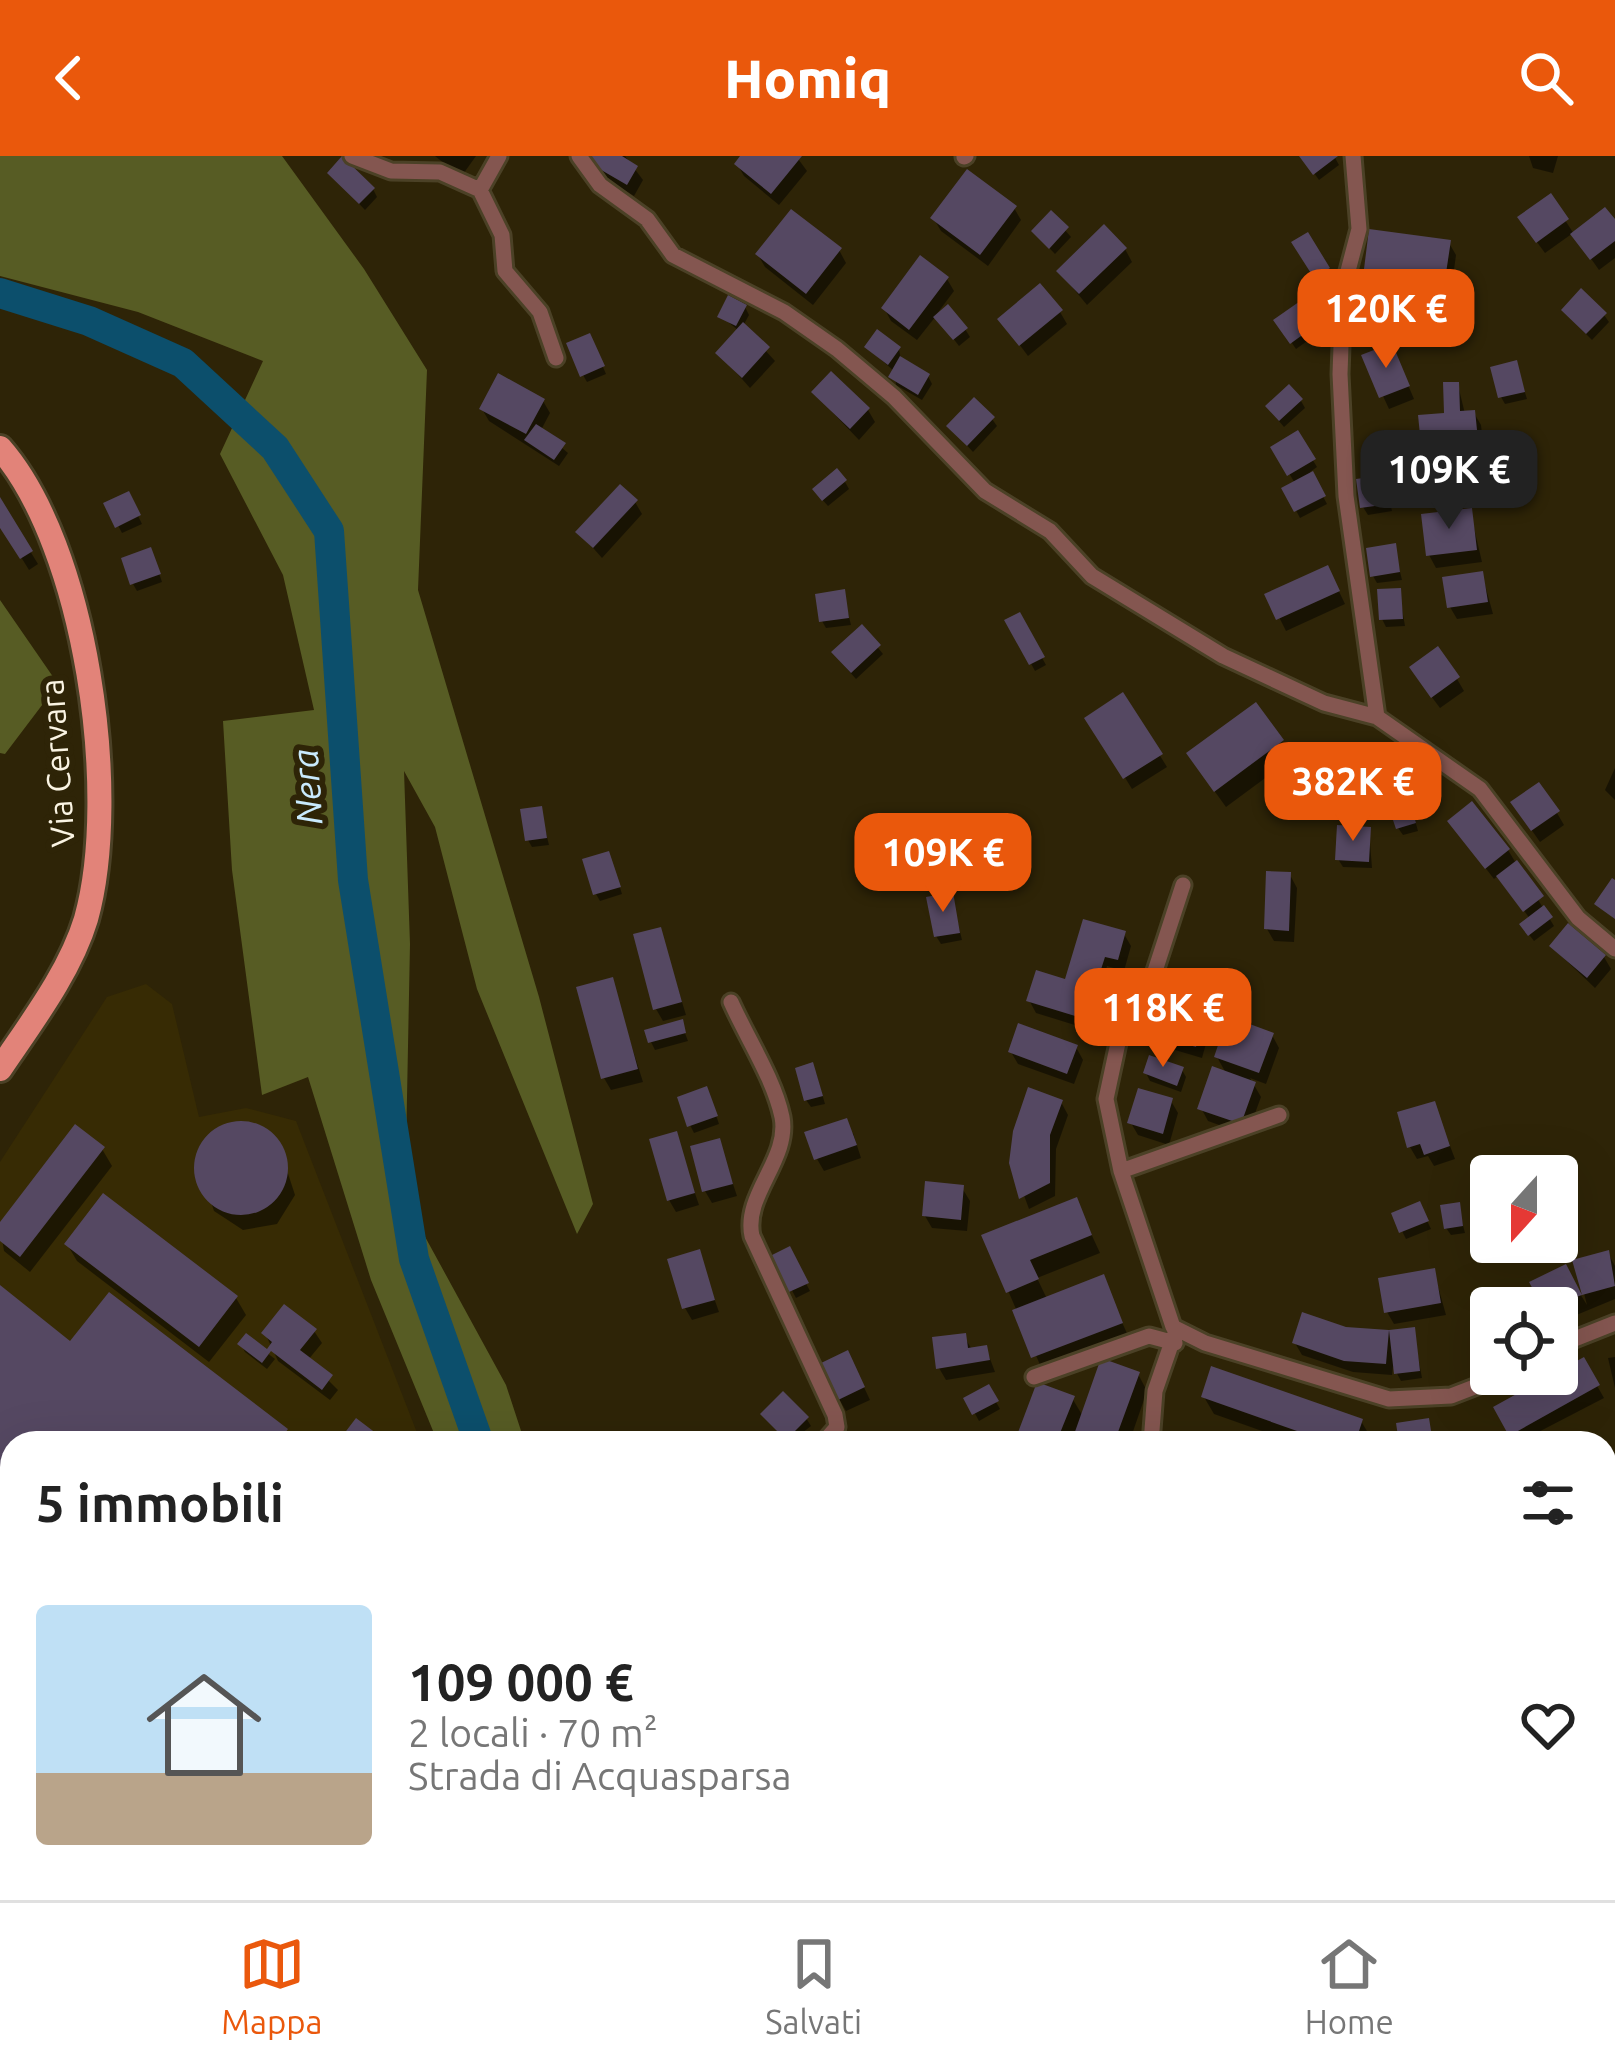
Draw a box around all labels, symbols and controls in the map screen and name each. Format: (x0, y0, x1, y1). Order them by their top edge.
icon: back (36, 45, 102, 111)
icon: search (1513, 45, 1579, 111)
text: Homiq (724, 48, 891, 108)
pin: 120K € (1288, 269, 1484, 371)
text: 120K € (1324, 286, 1448, 329)
pin: 109K € (1351, 430, 1547, 532)
text: 109K € (1387, 447, 1511, 490)
street label: Via Cervara (32, 678, 81, 848)
pin: 382K € (1255, 742, 1451, 844)
water label: Nera (283, 748, 330, 826)
text: 382K € (1291, 759, 1415, 802)
pin: 109K € (845, 813, 1041, 915)
text: 109K € (881, 830, 1005, 873)
pin: 118K € (1065, 968, 1261, 1070)
text: 118K € (1101, 985, 1225, 1028)
north arrow (1470, 1155, 1578, 1263)
map controls (1470, 1155, 1578, 1395)
button: locate (1470, 1287, 1578, 1395)
icon: filters (1515, 1470, 1581, 1536)
text: 5 immobili (36, 1474, 284, 1532)
icon: home (132, 1653, 276, 1797)
text: 109 000 € (408, 1653, 634, 1711)
icon: heart (1515, 1692, 1581, 1758)
text: 2 locali · 70 m² (408, 1711, 658, 1754)
text: Strada di Acquasparsa (408, 1754, 792, 1797)
tab: Mappa (221, 1931, 323, 2040)
tab: Salvati (765, 1931, 862, 2040)
tab: Home (1305, 1931, 1394, 2040)

